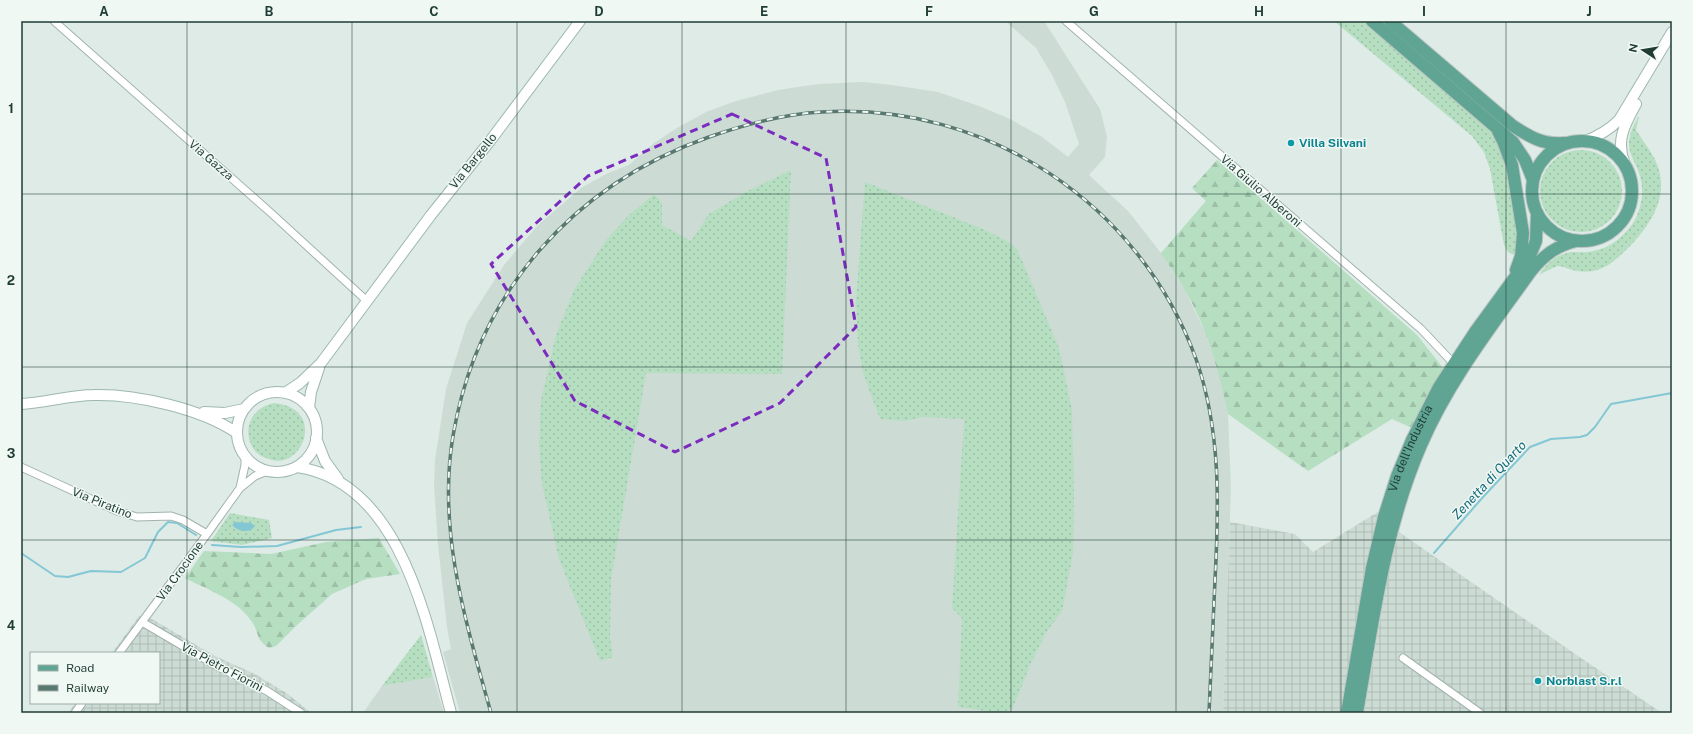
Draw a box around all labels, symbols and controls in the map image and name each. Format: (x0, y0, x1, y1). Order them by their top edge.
text: A (99, 4, 109, 19)
text: B (265, 4, 274, 19)
text: C (429, 4, 439, 19)
text: D (594, 4, 604, 19)
text: E (760, 4, 768, 19)
text: F (925, 4, 933, 19)
text: G (1089, 4, 1099, 19)
text: H (1254, 4, 1264, 19)
text: I (1422, 4, 1426, 19)
text: J (1586, 4, 1592, 19)
north arrow (1623, 30, 1663, 70)
text: N (1626, 42, 1640, 53)
text: 1 (8, 101, 14, 116)
street label: Via Bargello (446, 130, 500, 192)
place label: Villa Silvani (1299, 136, 1366, 150)
street label: Via Gazza (186, 137, 236, 183)
marker: Villa Silvani (1286, 138, 1296, 148)
street label: Via Giulio Alberoni (1218, 152, 1304, 230)
text: 2 (7, 273, 15, 288)
street label: Via dell'Industria (1385, 403, 1436, 494)
water label: Zenetta di Quarto (1449, 438, 1529, 522)
text: 3 (7, 446, 16, 461)
street label: Via Piratino (70, 485, 134, 521)
street label: Via Crocione (154, 538, 206, 603)
text: 4 (7, 618, 16, 633)
street label: Via Pietro Fiorini (178, 639, 266, 695)
legend (30, 652, 160, 704)
text: Road (66, 661, 94, 675)
place label: Norblast S.r.l (1546, 674, 1622, 688)
marker: Norblast S.r.l (1533, 676, 1543, 686)
text: Railway (66, 681, 110, 695)

